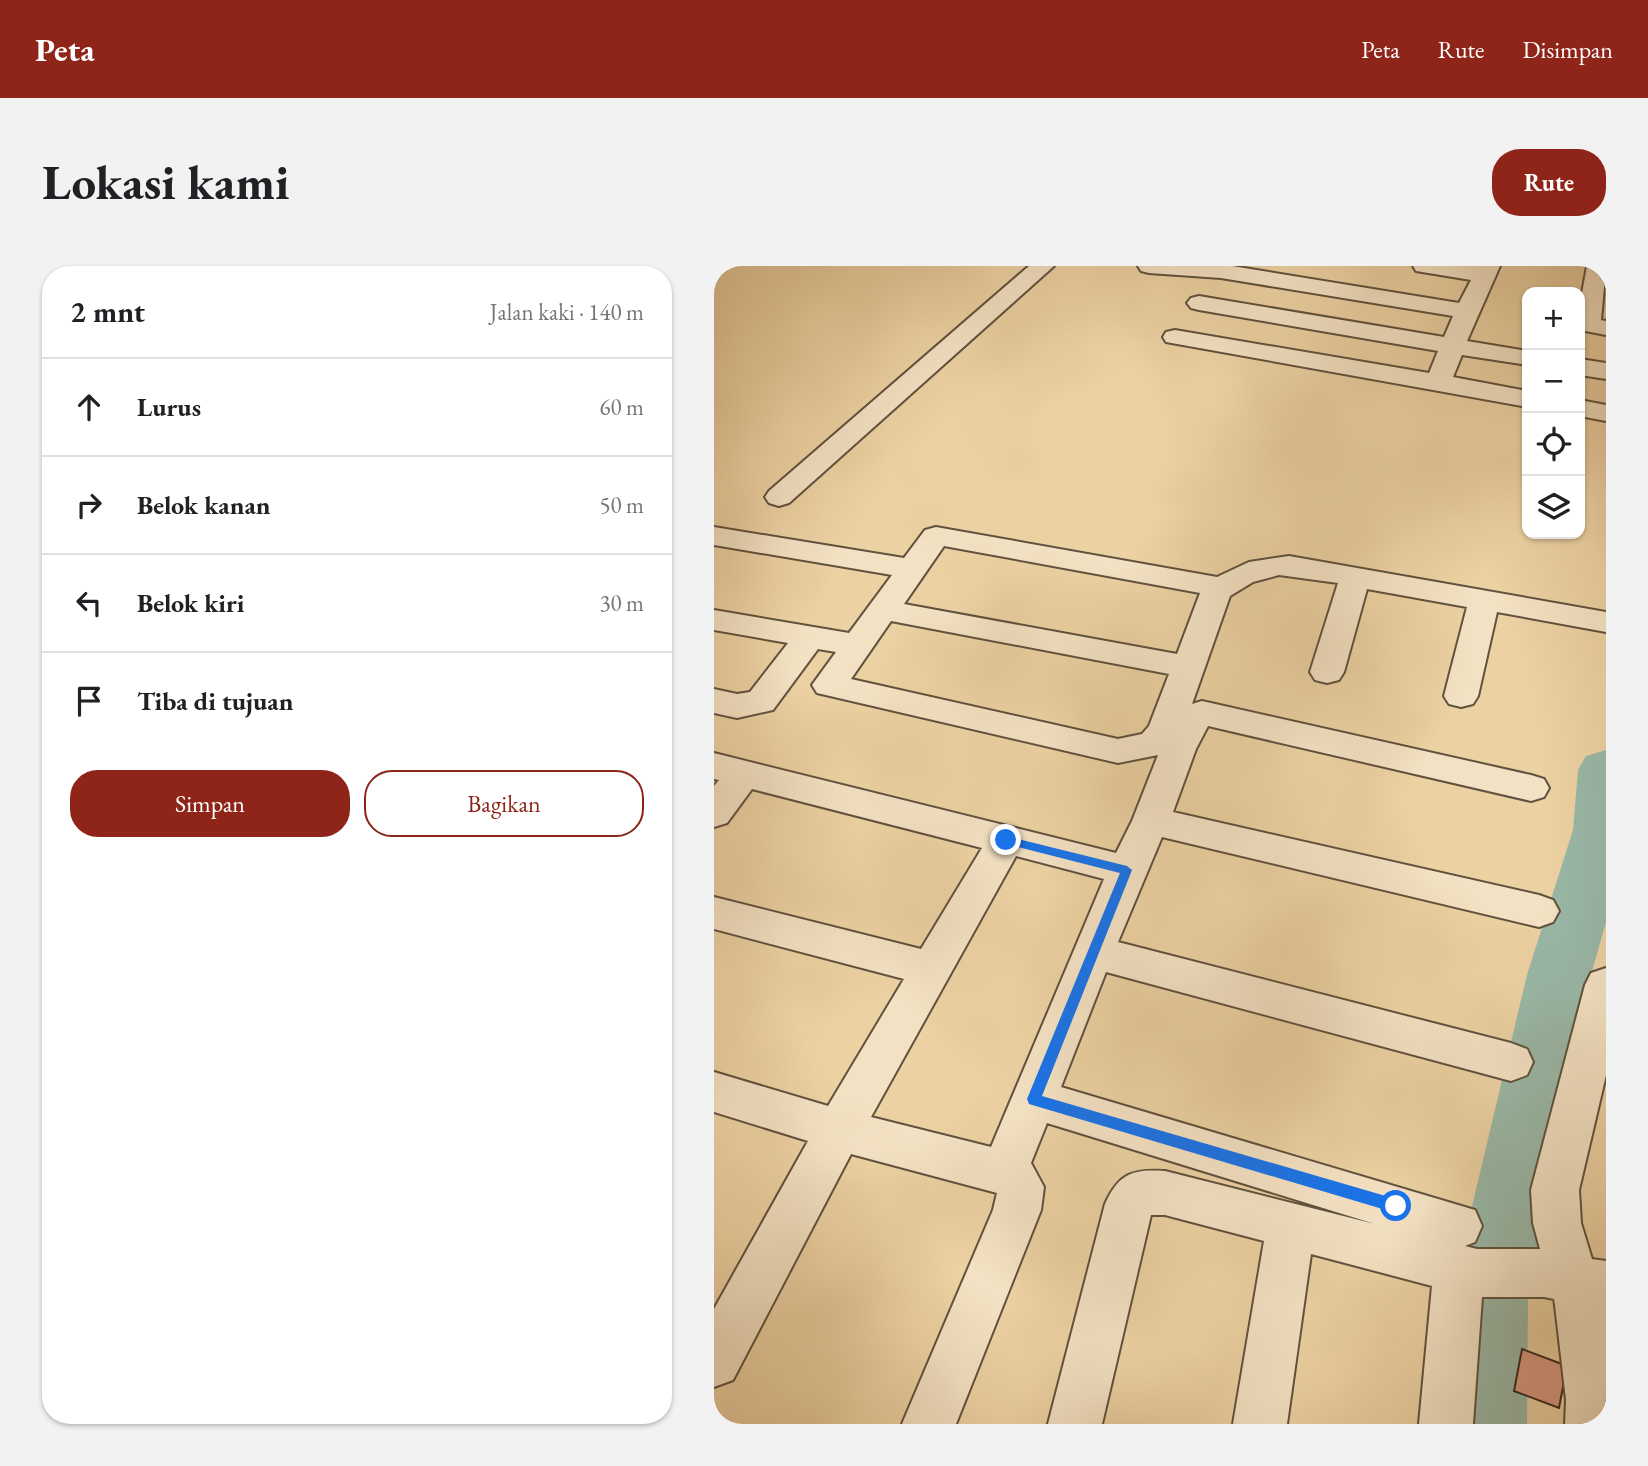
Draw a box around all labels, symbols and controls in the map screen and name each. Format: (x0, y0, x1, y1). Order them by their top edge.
text: Peta (35, 28, 95, 71)
text: Peta (1361, 34, 1400, 65)
text: Rute (1438, 34, 1484, 65)
text: Disimpan (1522, 34, 1613, 65)
button: Rute (1492, 149, 1606, 216)
text: Lokasi kami (42, 150, 290, 214)
map controls (1522, 287, 1585, 539)
button: + (1522, 287, 1585, 350)
text: 2 mnt (70, 292, 145, 331)
text: Jalan kaki · 140 m (490, 297, 644, 327)
button: − (1522, 350, 1585, 413)
icon: ahead (70, 388, 108, 426)
text: Lurus (137, 390, 201, 424)
text: 60 m (599, 392, 644, 422)
button: locate (1522, 413, 1585, 476)
button: layers (1522, 476, 1585, 539)
icon: right (70, 486, 108, 524)
text: Belok kanan (137, 488, 271, 522)
text: 50 m (599, 490, 644, 520)
icon: left (70, 584, 108, 622)
text: Belok kiri (137, 586, 244, 620)
text: 30 m (599, 588, 644, 618)
icon: arrive (70, 682, 108, 720)
text: Tiba di tujuan (137, 684, 293, 718)
button: Simpan (70, 770, 350, 837)
button: Bagikan (364, 770, 644, 837)
route end (990, 824, 1021, 855)
route start (1380, 1190, 1411, 1221)

